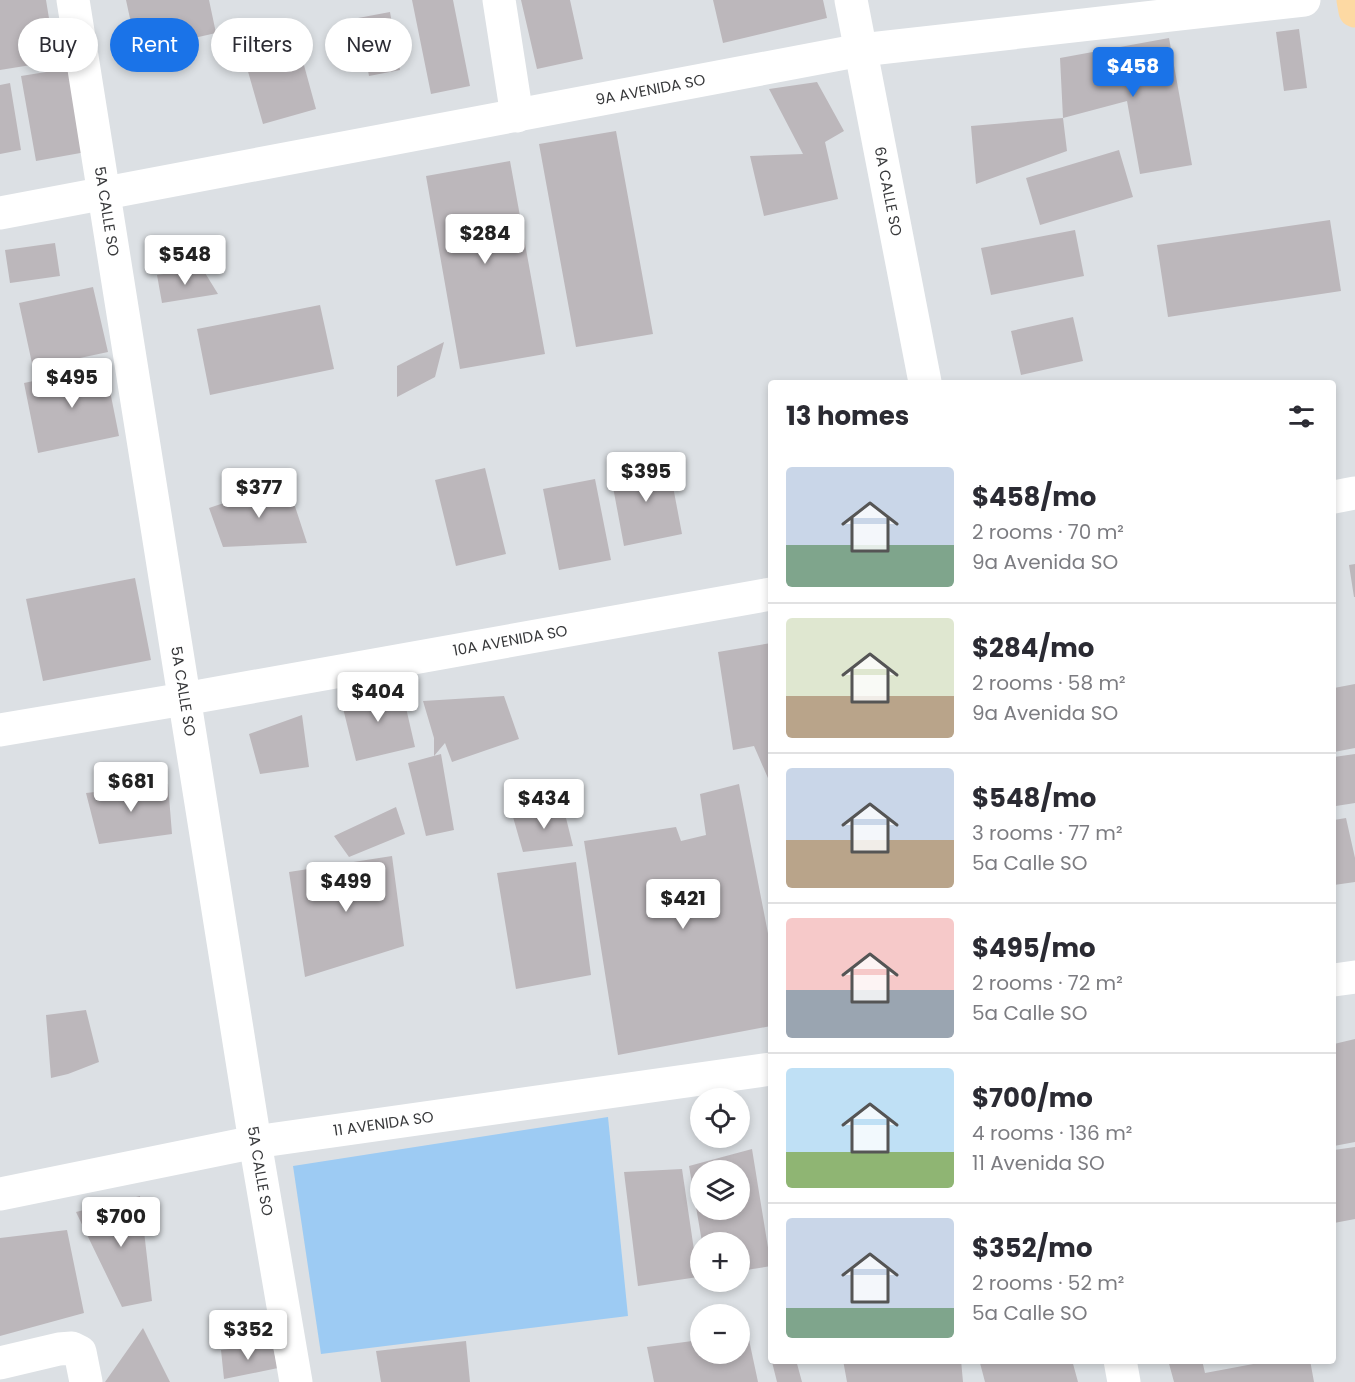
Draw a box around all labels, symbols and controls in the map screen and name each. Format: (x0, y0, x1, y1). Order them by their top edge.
chip: Buy (18, 18, 98, 72)
chip: Rent (110, 18, 199, 72)
chip: Filters (211, 18, 313, 72)
chip: New (325, 18, 412, 72)
pin: $458 (1097, 47, 1169, 98)
text: $458 (1107, 52, 1159, 80)
street label: 9A AVENIDA SO (594, 69, 707, 110)
street label: 6A CALLE SO (870, 145, 908, 238)
street label: 5A CALLE SO (90, 165, 125, 258)
pin: $284 (449, 214, 521, 265)
text: $284 (459, 219, 511, 247)
pin: $548 (149, 235, 221, 286)
text: $548 (159, 240, 211, 268)
pin: $495 (36, 358, 108, 409)
text: $495 (46, 363, 98, 391)
text: 13 homes (786, 398, 909, 434)
icon: filters (1285, 400, 1318, 433)
pin: $395 (610, 452, 682, 503)
text: $395 (621, 457, 671, 485)
pin: $377 (223, 468, 295, 519)
text: $377 (236, 473, 282, 501)
text: $458/mo (972, 479, 1096, 515)
icon: home (834, 491, 906, 563)
text: 2 rooms · 70 m² (972, 518, 1124, 546)
text: 9a Avenida SO (972, 548, 1118, 576)
street label: 10A AVENIDA SO (451, 620, 569, 661)
text: $284/mo (972, 630, 1094, 666)
icon: home (834, 642, 906, 714)
street label: 5A CALLE SO (166, 645, 201, 738)
text: 2 rooms · 58 m² (972, 669, 1126, 697)
pin: $404 (342, 672, 414, 723)
text: $404 (351, 677, 405, 705)
text: 9a Avenida SO (972, 699, 1118, 727)
pin: $681 (95, 762, 167, 813)
text: $681 (108, 767, 154, 795)
pin: $434 (508, 779, 580, 830)
text: $548/mo (972, 780, 1096, 816)
text: $434 (518, 784, 570, 812)
icon: home (834, 792, 906, 864)
text: 3 rooms · 77 m² (972, 819, 1123, 847)
text: 5a Calle SO (972, 849, 1087, 877)
pin: $499 (310, 862, 382, 913)
text: $499 (320, 867, 372, 895)
pin: $421 (647, 879, 719, 930)
text: $421 (660, 884, 706, 912)
text: $495/mo (972, 930, 1095, 966)
icon: home (834, 942, 906, 1014)
text: 2 rooms · 72 m² (972, 969, 1123, 997)
text: 5a Calle SO (972, 999, 1087, 1027)
text: $700/mo (972, 1080, 1093, 1116)
map controls (690, 1088, 750, 1364)
button: locate (690, 1088, 750, 1148)
icon: home (834, 1092, 906, 1164)
street label: 11 AVENIDA SO (332, 1106, 435, 1141)
text: 4 rooms · 136 m² (972, 1119, 1132, 1147)
street label: 5A CALLE SO (243, 1125, 278, 1218)
text: 11 Avenida SO (972, 1149, 1105, 1177)
button: layers (690, 1160, 750, 1220)
pin: $700 (85, 1197, 157, 1248)
text: $700 (96, 1202, 146, 1230)
text: $352/mo (972, 1230, 1092, 1266)
button: + (690, 1232, 750, 1292)
icon: home (834, 1242, 906, 1314)
text: 2 rooms · 52 m² (972, 1269, 1124, 1297)
text: 5a Calle SO (972, 1299, 1087, 1327)
button: − (690, 1304, 750, 1364)
pin: $352 (212, 1310, 284, 1361)
text: $352 (223, 1315, 273, 1343)

